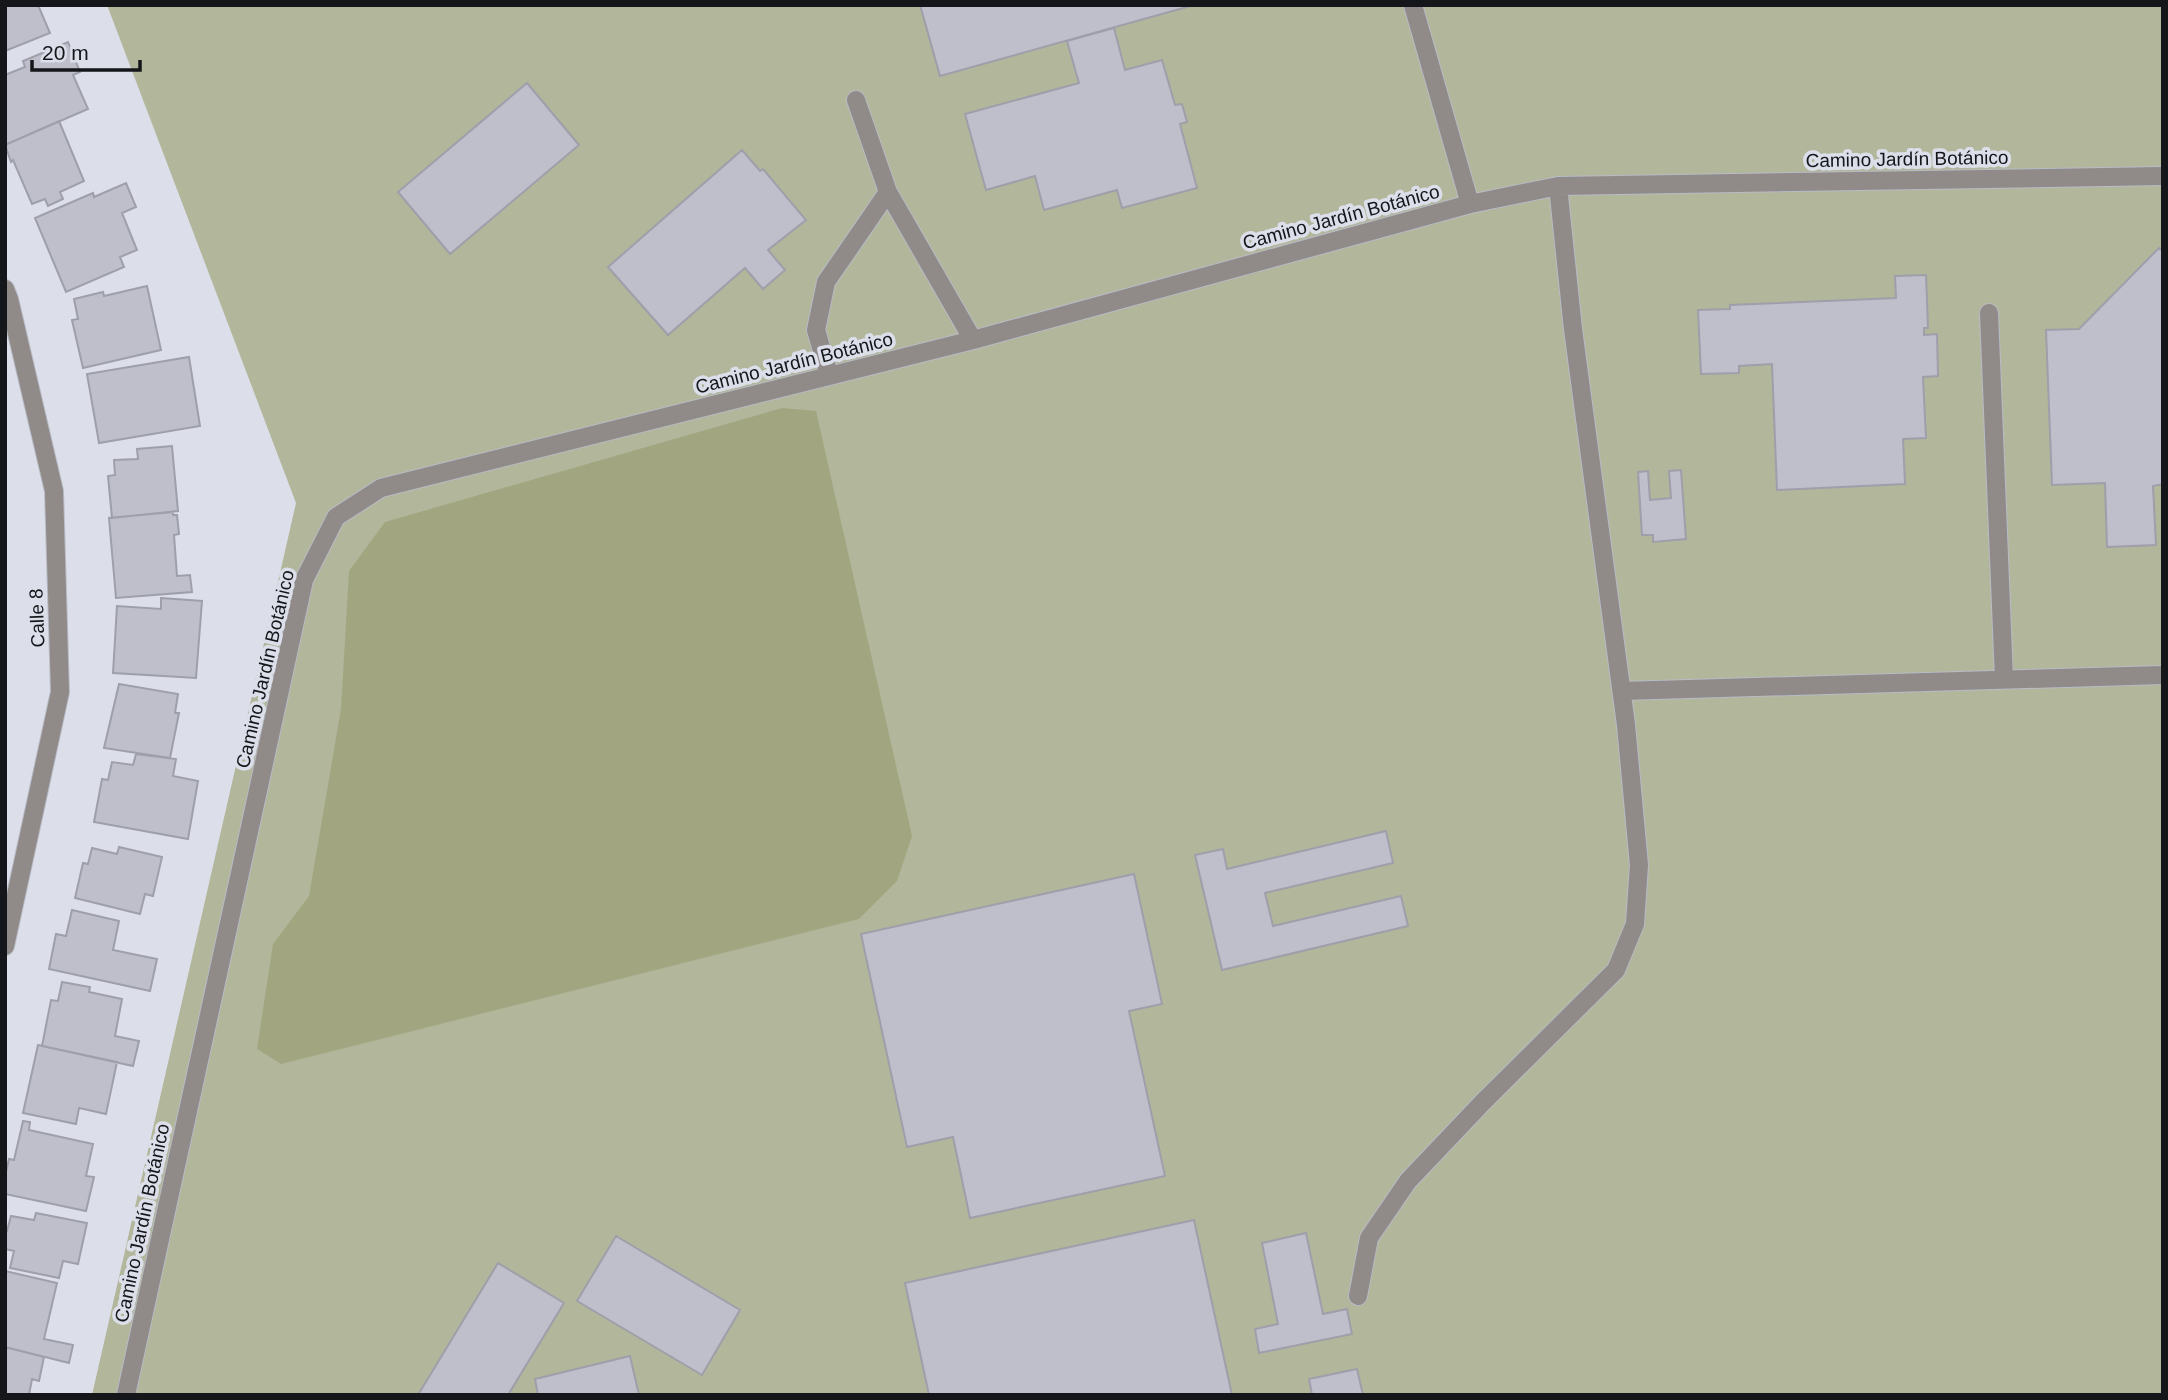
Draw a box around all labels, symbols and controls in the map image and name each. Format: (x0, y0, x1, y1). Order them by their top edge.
scale bar (32, 28, 140, 72)
text: 20 m (42, 41, 89, 64)
street label: Camino Jardín Botánico (1805, 147, 2009, 171)
street label: Camino Jardín Botánico (1240, 181, 1442, 253)
street label: Camino Jardín Botánico (693, 328, 895, 398)
street label: Camino Jardín Botánico (232, 568, 298, 770)
street label: Calle 8 (25, 588, 49, 648)
street label: Camino Jardín Botánico (111, 1122, 173, 1324)

